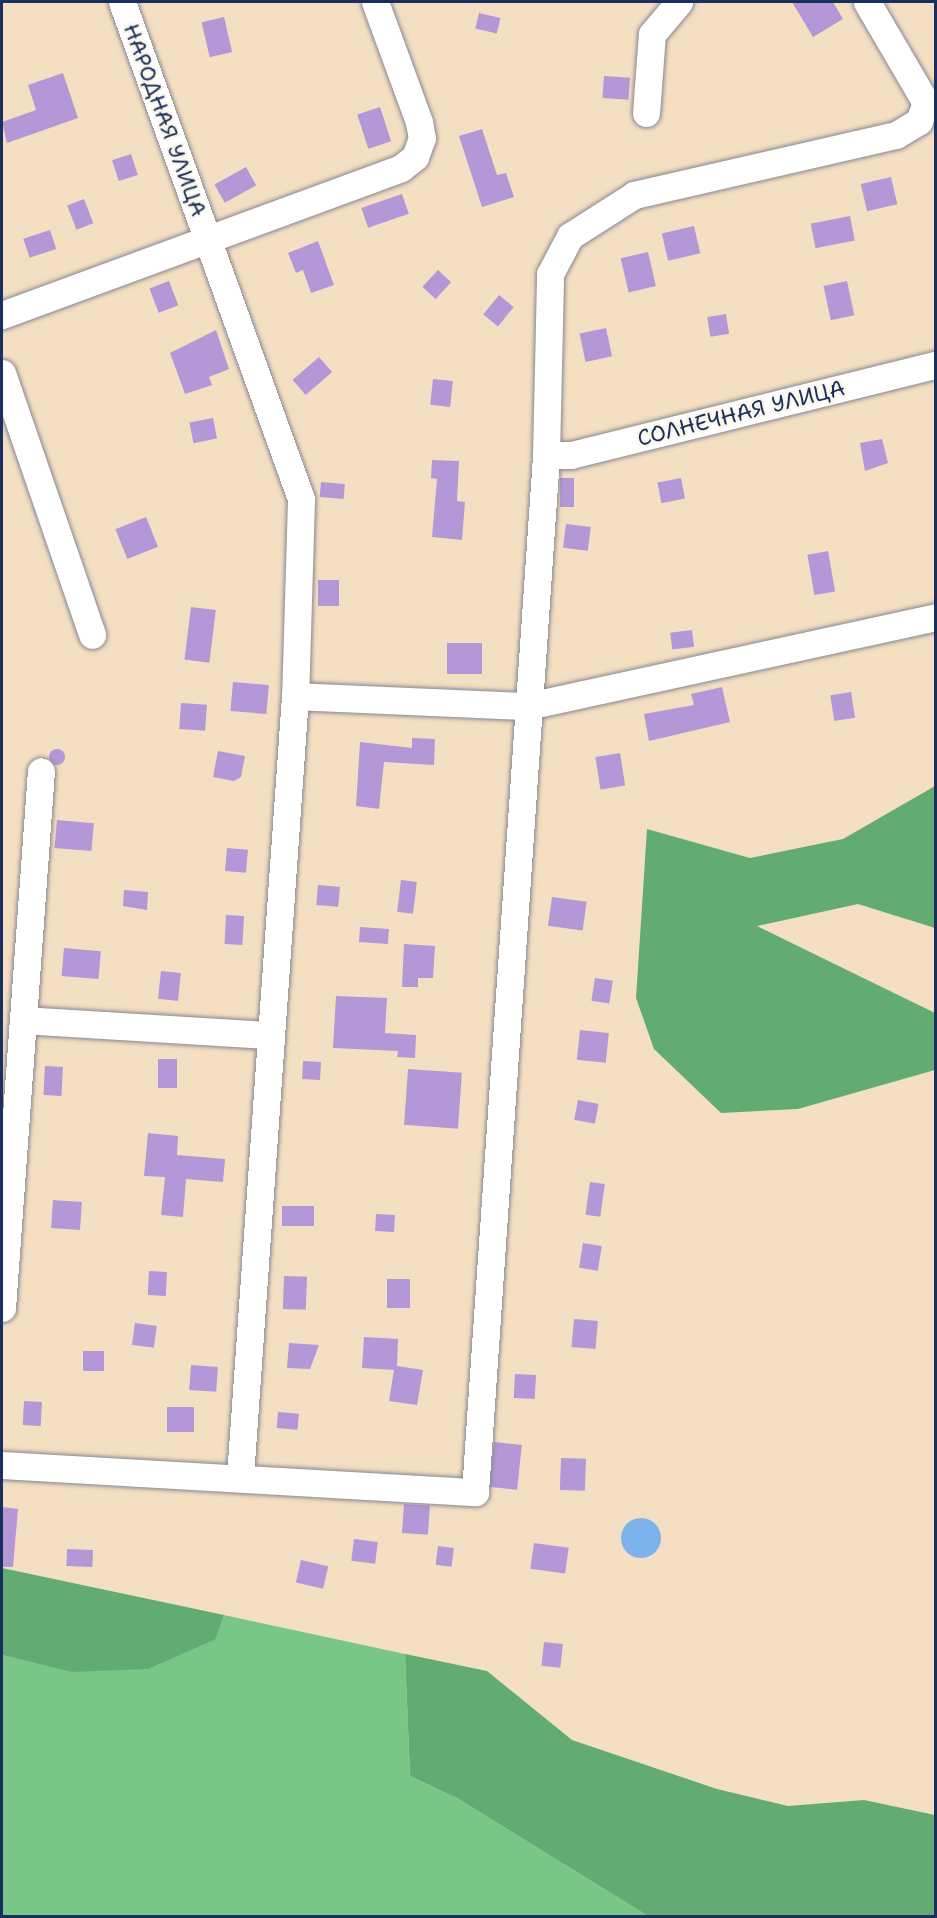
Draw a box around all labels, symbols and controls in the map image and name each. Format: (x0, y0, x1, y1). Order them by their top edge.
street label: НАРОДНАЯ УЛИЦА (118, 20, 212, 220)
street label: СОЛНЕЧНАЯ УЛИЦА (634, 374, 848, 452)

